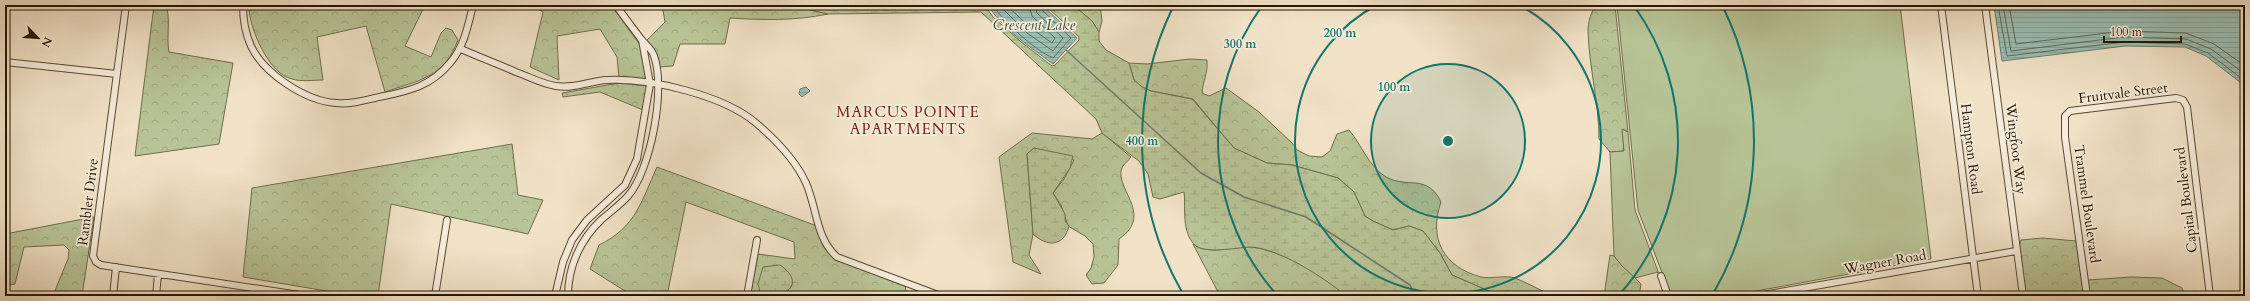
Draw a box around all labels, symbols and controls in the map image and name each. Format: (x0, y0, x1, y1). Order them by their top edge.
water label: Crescent Lake (993, 15, 1075, 35)
north arrow (18, 18, 58, 58)
scale bar (2104, 18, 2181, 44)
text: 100 m (2110, 24, 2143, 40)
text: 200 m (1324, 25, 1357, 41)
text: N (38, 35, 55, 50)
text: 300 m (1224, 36, 1257, 52)
street label: Fruitvale Street (2077, 78, 2169, 108)
text: 100 m (1378, 79, 1411, 95)
street label: Wingfoot Way (2001, 101, 2031, 196)
district label: MARCUS POINTE APARTMENTS (836, 102, 980, 139)
street label: Hampton Road (1956, 102, 1986, 196)
text: 400 m (1126, 133, 1159, 149)
centre of rings (1441, 134, 1455, 148)
street label: Trammel Boulevard (2069, 144, 2105, 265)
street label: Capital Boulevard (2170, 146, 2202, 254)
street label: Rambler Drive (73, 157, 103, 247)
street label: Wagner Road (1841, 245, 1928, 279)

